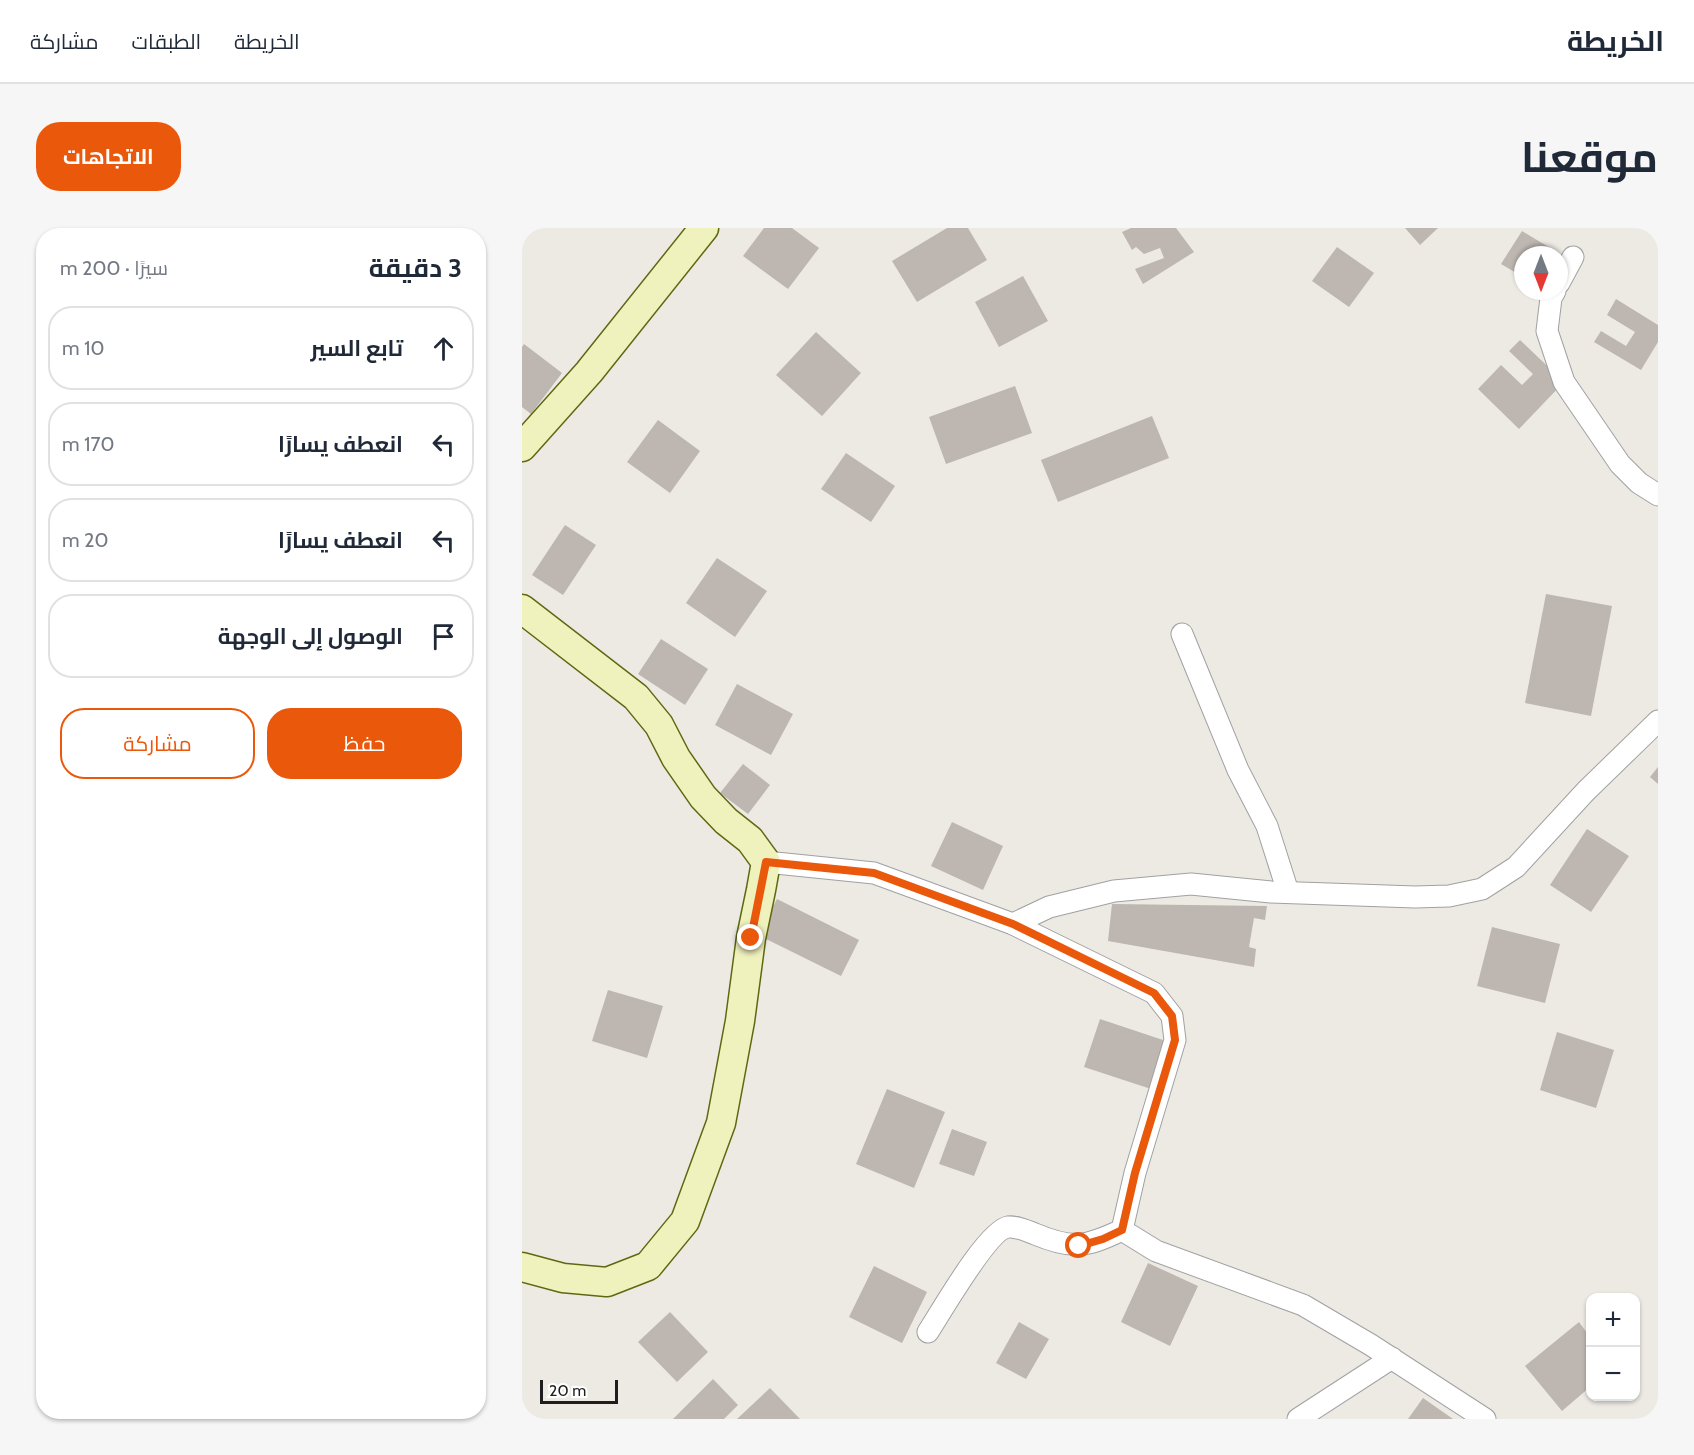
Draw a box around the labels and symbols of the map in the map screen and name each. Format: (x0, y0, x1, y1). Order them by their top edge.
north arrow (1514, 246, 1568, 300)
route end (737, 924, 763, 950)
route start (1065, 1232, 1091, 1258)
scale bar (540, 1377, 618, 1404)

